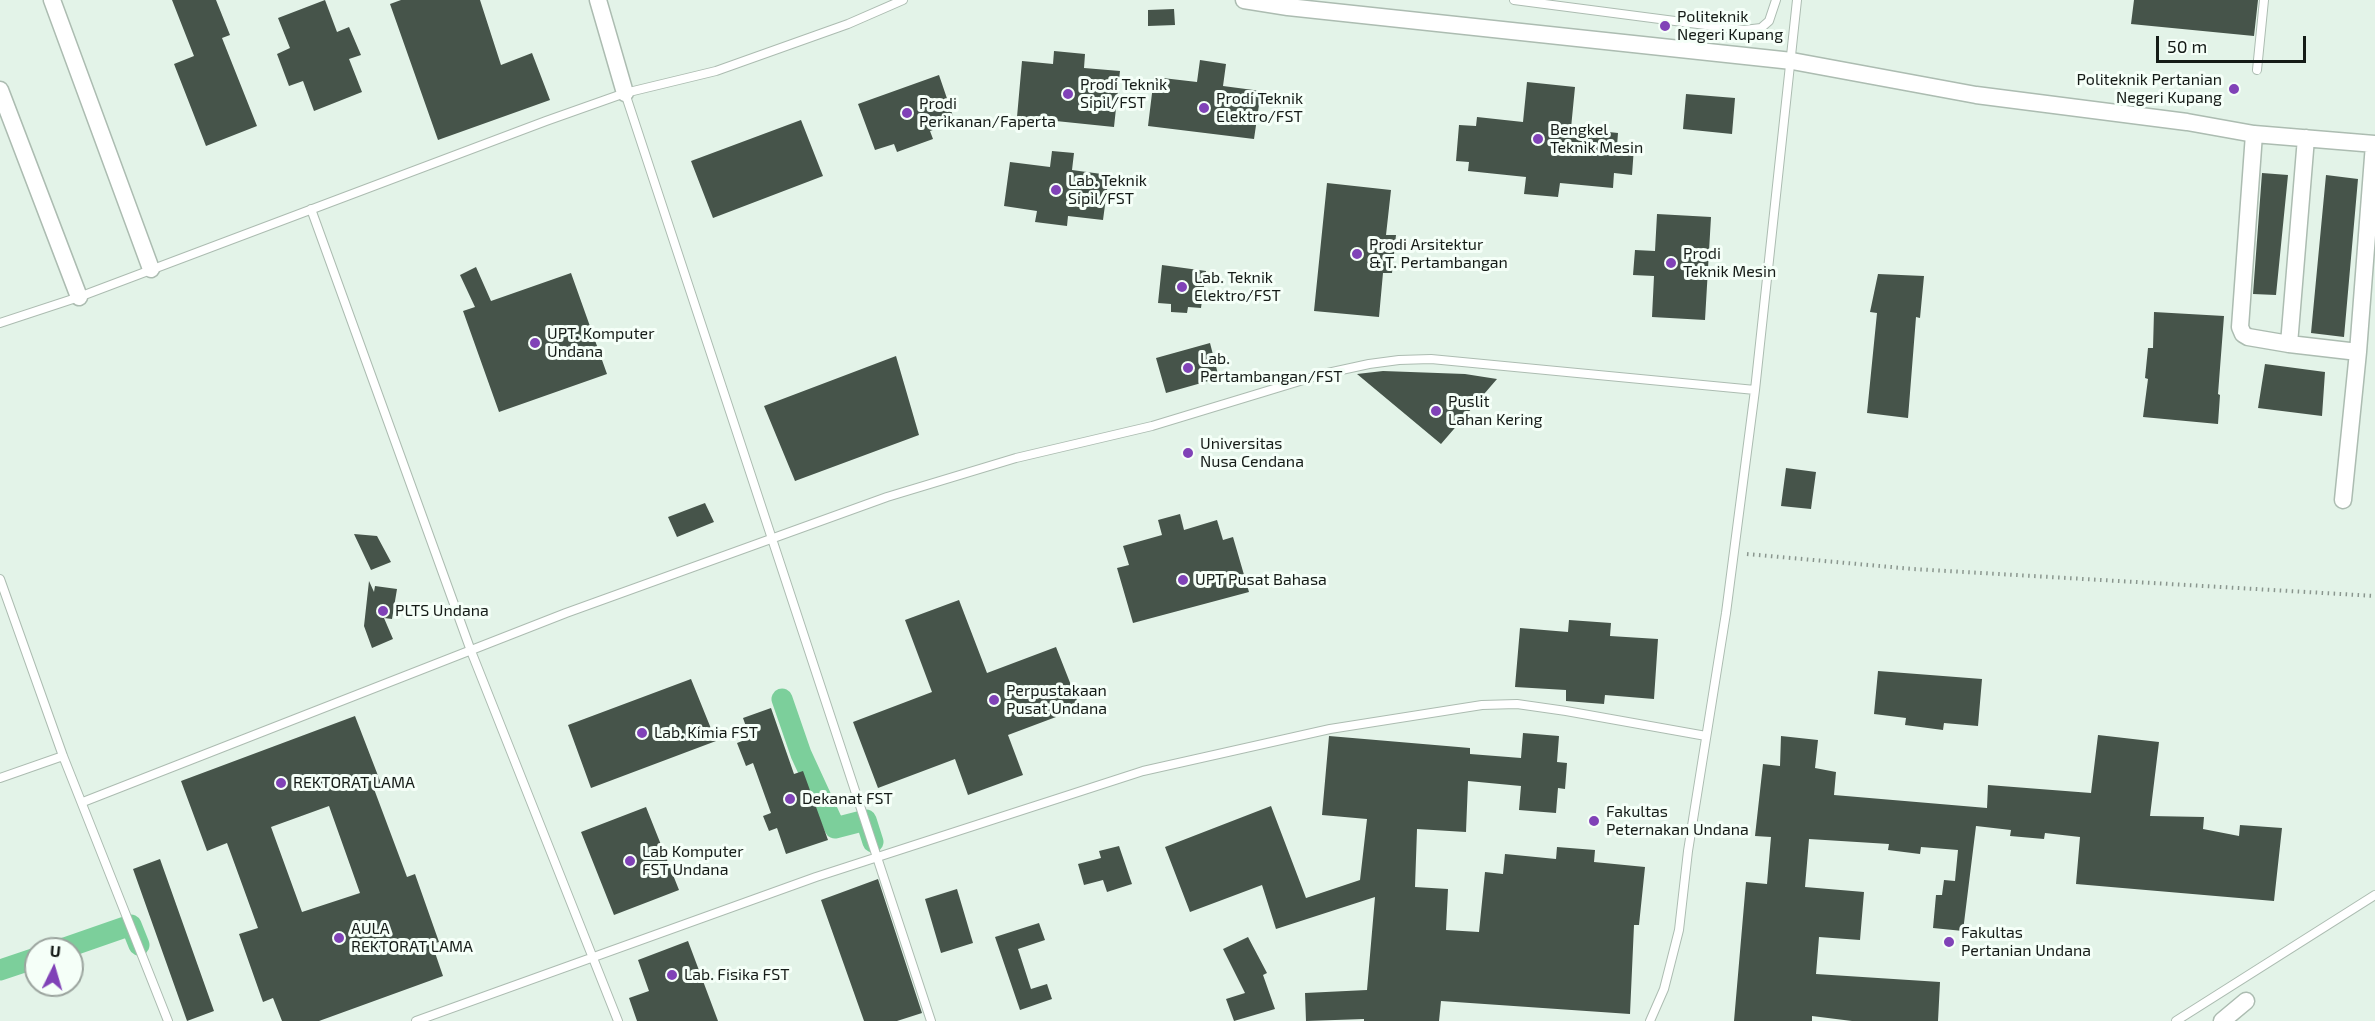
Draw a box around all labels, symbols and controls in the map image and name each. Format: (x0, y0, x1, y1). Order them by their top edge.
place label: Politeknik Negeri Kupang (1677, 7, 1783, 45)
marker: Politeknik Negeri Kupang (1658, 19, 1672, 33)
scale bar (2159, 24, 2309, 62)
text: 50 m (2167, 35, 2207, 57)
place label: Politeknik Pertanian Negeri Kupang (2076, 70, 2222, 108)
place label: Prodi Teknik Sipil/FST (1080, 75, 1167, 113)
marker: Politeknik Pertanian Negeri Kupang (2227, 82, 2241, 96)
marker: Prodi Teknik Sipil/FST (1061, 87, 1075, 101)
place label: Prodi Teknik Elektro/FST (1216, 89, 1303, 127)
place label: Prodi Perikanan/Faperta (919, 94, 1056, 132)
marker: Prodi Teknik Elektro/FST (1197, 101, 1211, 115)
marker: Prodi Perikanan/Faperta (900, 106, 914, 120)
place label: Bengkel Teknik Mesin (1550, 120, 1643, 158)
marker: Bengkel Teknik Mesin (1531, 132, 1545, 146)
place label: Lab. Teknik Sipil/FST (1068, 171, 1147, 209)
marker: Lab. Teknik Sipil/FST (1049, 183, 1063, 197)
place label: Prodi Arsitektur & T. Pertambangan (1369, 235, 1508, 273)
place label: Prodi Teknik Mesin (1683, 244, 1776, 282)
marker: Prodi Arsitektur & T. Pertambangan (1350, 247, 1364, 261)
marker: Prodi Teknik Mesin (1664, 256, 1678, 270)
place label: Lab. Teknik Elektro/FST (1194, 268, 1281, 306)
marker: Lab. Teknik Elektro/FST (1175, 280, 1189, 294)
place label: UPT. Komputer Undana (547, 324, 655, 362)
marker: UPT. Komputer Undana (528, 336, 542, 350)
place label: Lab. Pertambangan/FST (1200, 349, 1343, 387)
marker: Lab. Pertambangan/FST (1181, 361, 1195, 375)
place label: Puslit Lahan Kering (1448, 392, 1542, 430)
marker: Puslit Lahan Kering (1429, 404, 1443, 418)
place label: Universitas Nusa Cendana (1200, 434, 1304, 472)
marker: Universitas Nusa Cendana (1181, 446, 1195, 460)
place label: UPT Pusat Bahasa (1195, 570, 1327, 590)
marker: UPT Pusat Bahasa (1176, 573, 1190, 587)
place label: PLTS Undana (395, 601, 489, 621)
marker: PLTS Undana (376, 604, 390, 618)
place label: Perpustakaan Pusat Undana (1006, 681, 1107, 719)
marker: Perpustakaan Pusat Undana (987, 693, 1001, 707)
place label: Lab. Kimia FST (654, 723, 758, 743)
marker: Lab. Kimia FST (635, 726, 649, 740)
place label: REKTORAT LAMA (293, 773, 415, 793)
marker: REKTORAT LAMA (274, 776, 288, 790)
place label: Dekanat FST (802, 789, 893, 809)
marker: Dekanat FST (783, 792, 797, 806)
place label: Fakultas Peternakan Undana (1606, 802, 1749, 840)
marker: Fakultas Peternakan Undana (1587, 814, 1601, 828)
place label: Lab Komputer FST Undana (642, 842, 744, 880)
marker: Lab Komputer FST Undana (623, 854, 637, 868)
place label: AULA REKTORAT LAMA (351, 919, 473, 957)
place label: Fakultas Pertanian Undana (1961, 923, 2091, 961)
marker: AULA REKTORAT LAMA (332, 931, 346, 945)
marker: Fakultas Pertanian Undana (1942, 935, 1956, 949)
north arrow (24, 937, 84, 997)
text: U (49, 941, 62, 961)
place label: Lab. Fisika FST (684, 965, 789, 985)
marker: Lab. Fisika FST (665, 968, 679, 982)

